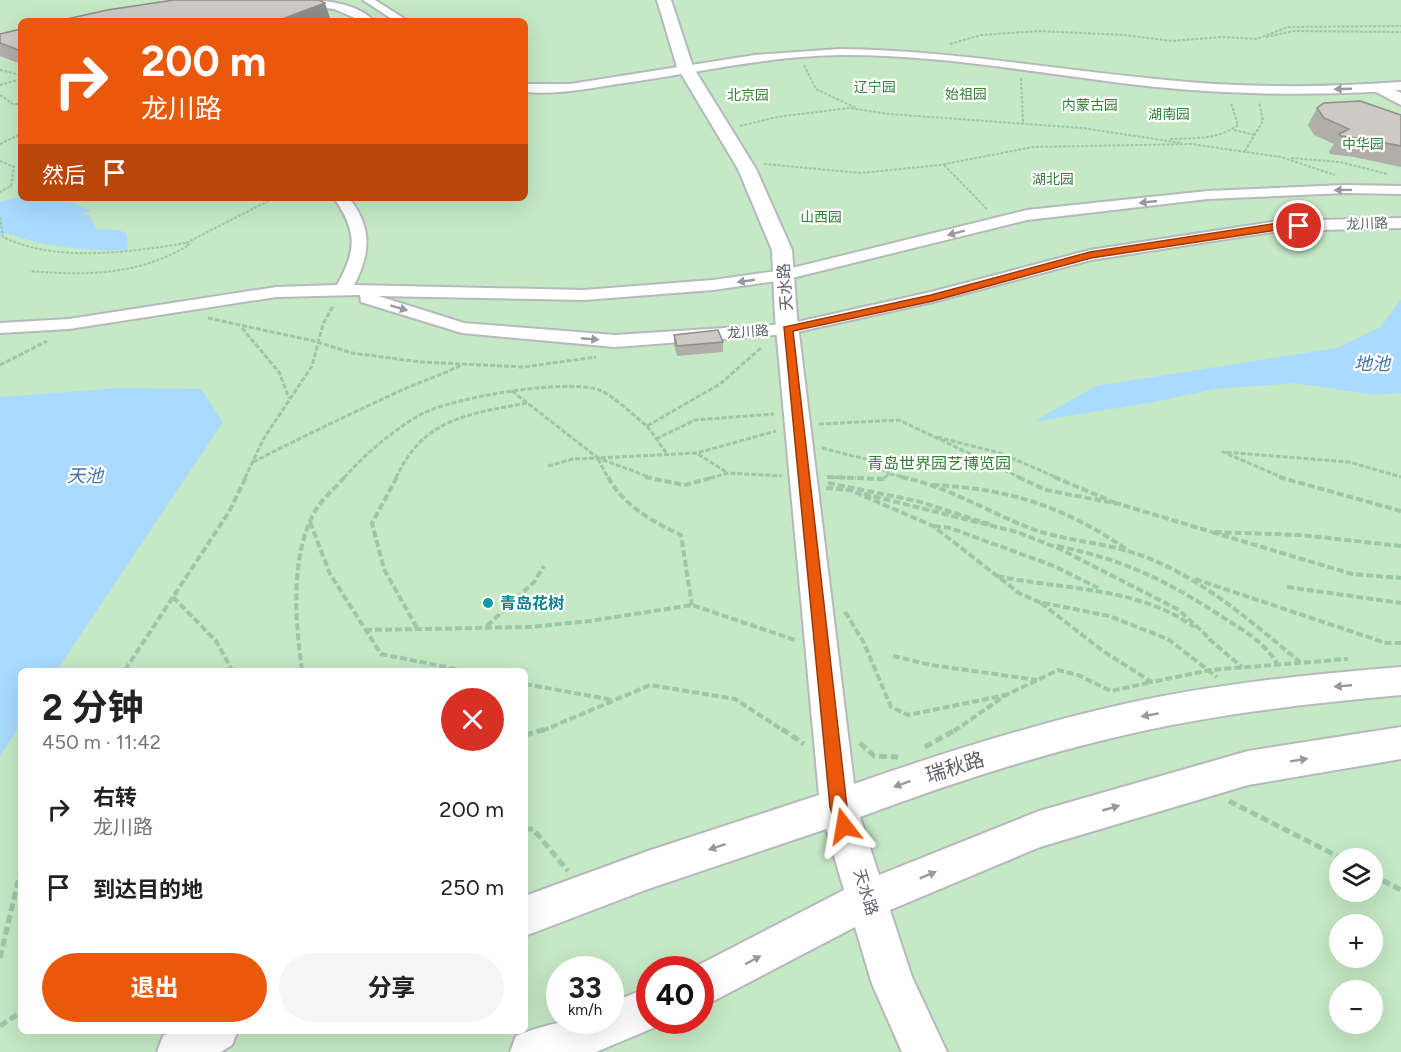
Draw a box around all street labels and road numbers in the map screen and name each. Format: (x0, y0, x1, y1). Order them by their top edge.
street label: 龙川路 (1346, 215, 1388, 233)
street label: 天水路 (774, 262, 796, 312)
street label: 龙川路 (726, 322, 770, 342)
street label: 瑞秋路 (923, 747, 987, 787)
street label: 天水路 (850, 866, 882, 918)

